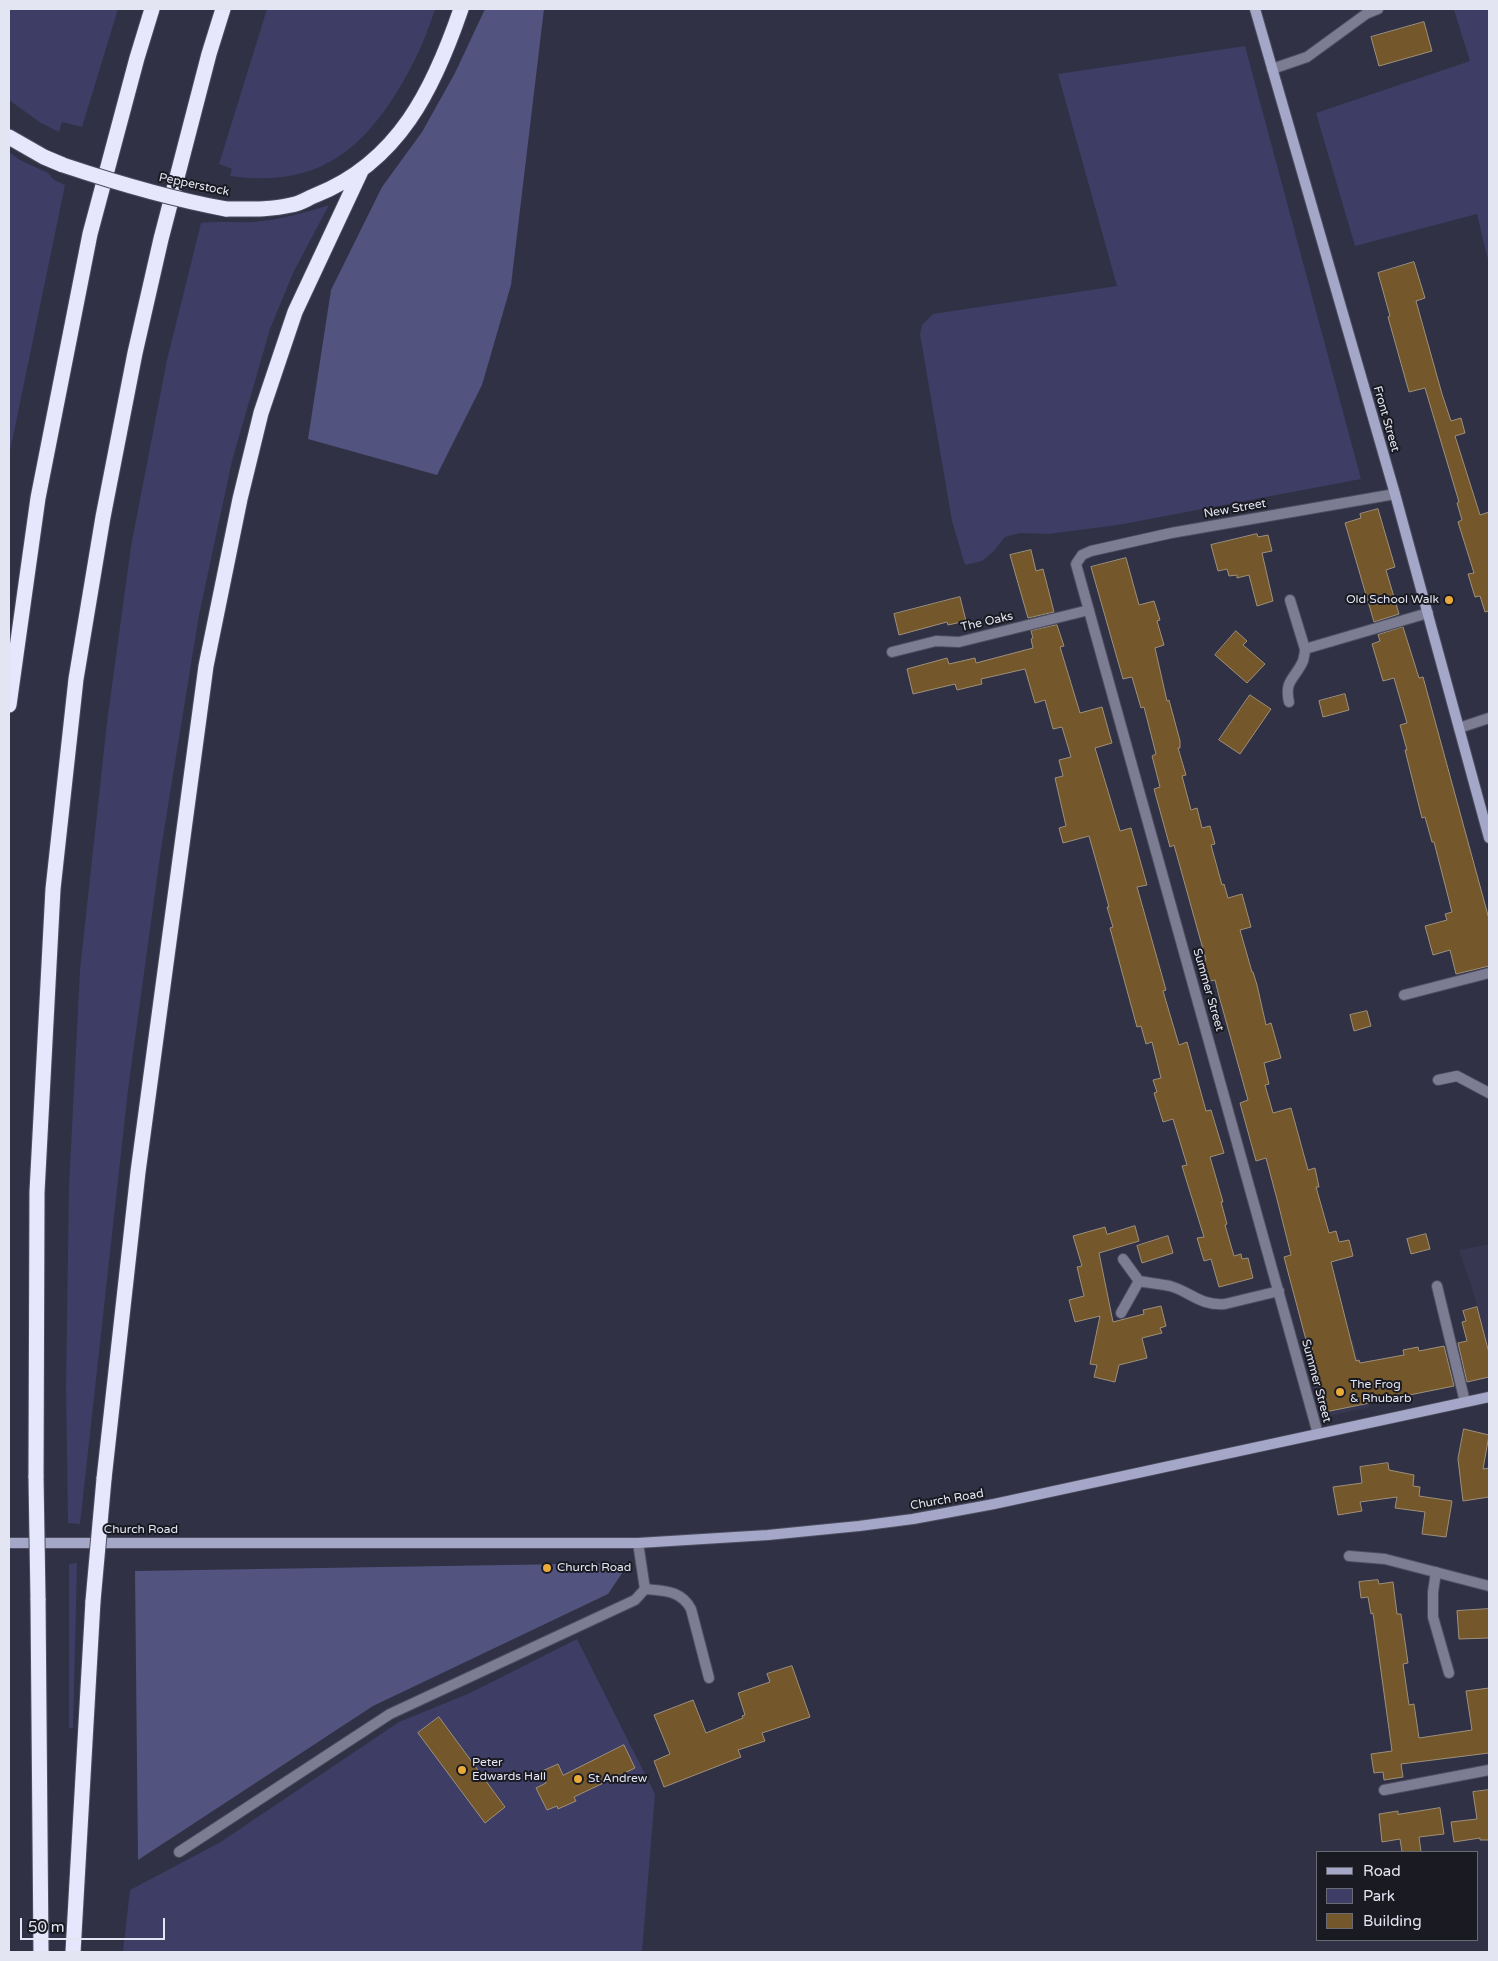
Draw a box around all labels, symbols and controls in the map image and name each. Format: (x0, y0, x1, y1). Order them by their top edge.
street label: Pepperstock (157, 171, 231, 199)
street label: Front Street (1370, 384, 1402, 454)
street label: New Street (1203, 496, 1267, 522)
place label: Old School Walk (1346, 593, 1439, 607)
marker: Old School Walk (1443, 594, 1455, 606)
street label: The Oaks (960, 609, 1014, 635)
street label: Summer Street (1189, 947, 1227, 1033)
street label: Summer Street (1298, 1338, 1334, 1424)
place label: The Frog & Rhubarb (1350, 1378, 1411, 1406)
marker: The Frog & Rhubarb (1334, 1386, 1346, 1398)
street label: Church Road (909, 1486, 985, 1514)
street label: Church Road (104, 1523, 178, 1537)
place label: Church Road (557, 1561, 631, 1575)
marker: Church Road (541, 1562, 553, 1574)
place label: Peter Edwards Hall (472, 1756, 546, 1784)
marker: Peter Edwards Hall (456, 1764, 468, 1776)
place label: St Andrew (588, 1772, 647, 1786)
marker: St Andrew (572, 1773, 584, 1785)
legend (1316, 1851, 1478, 1941)
text: Road (1363, 1862, 1401, 1880)
text: Park (1363, 1887, 1395, 1905)
scale bar (22, 1908, 168, 1940)
text: Building (1363, 1912, 1422, 1930)
text: 50 m (28, 1918, 65, 1936)

